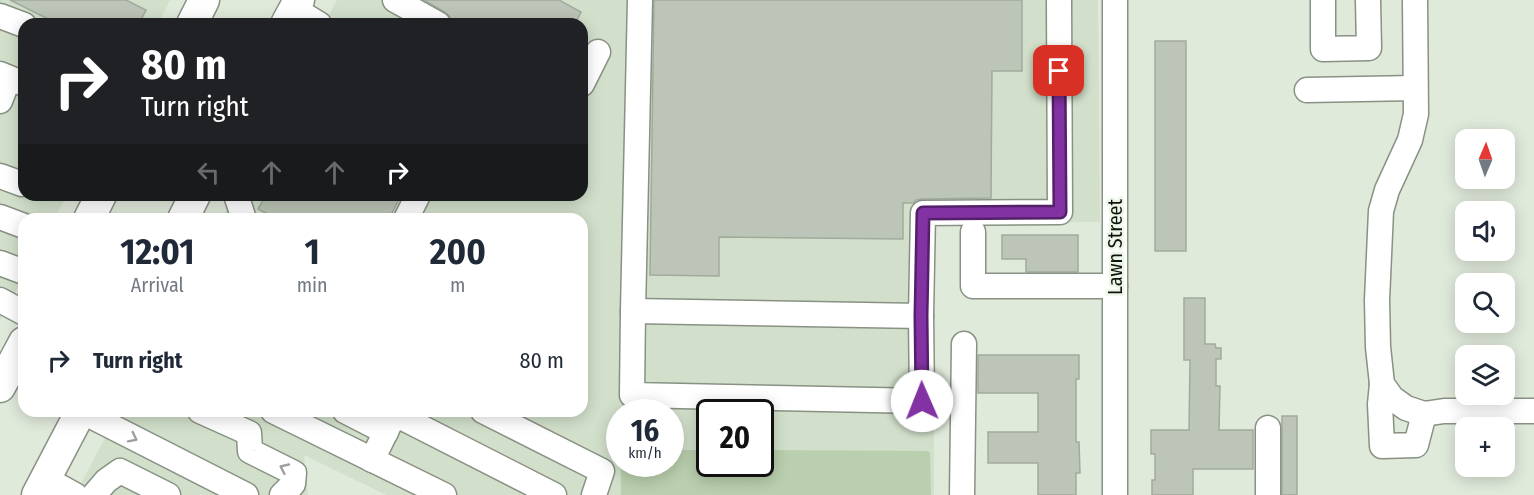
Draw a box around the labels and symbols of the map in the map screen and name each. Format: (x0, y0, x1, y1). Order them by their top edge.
pin (1033, 45, 1084, 96)
north arrow (1455, 129, 1515, 189)
street label: Lawn Street (1103, 199, 1127, 295)
position arrow (890, 369, 954, 433)
speed limit sign: 20 (696, 399, 774, 477)
one-way arrow (127, 430, 138, 442)
one-way arrow (280, 463, 291, 475)

